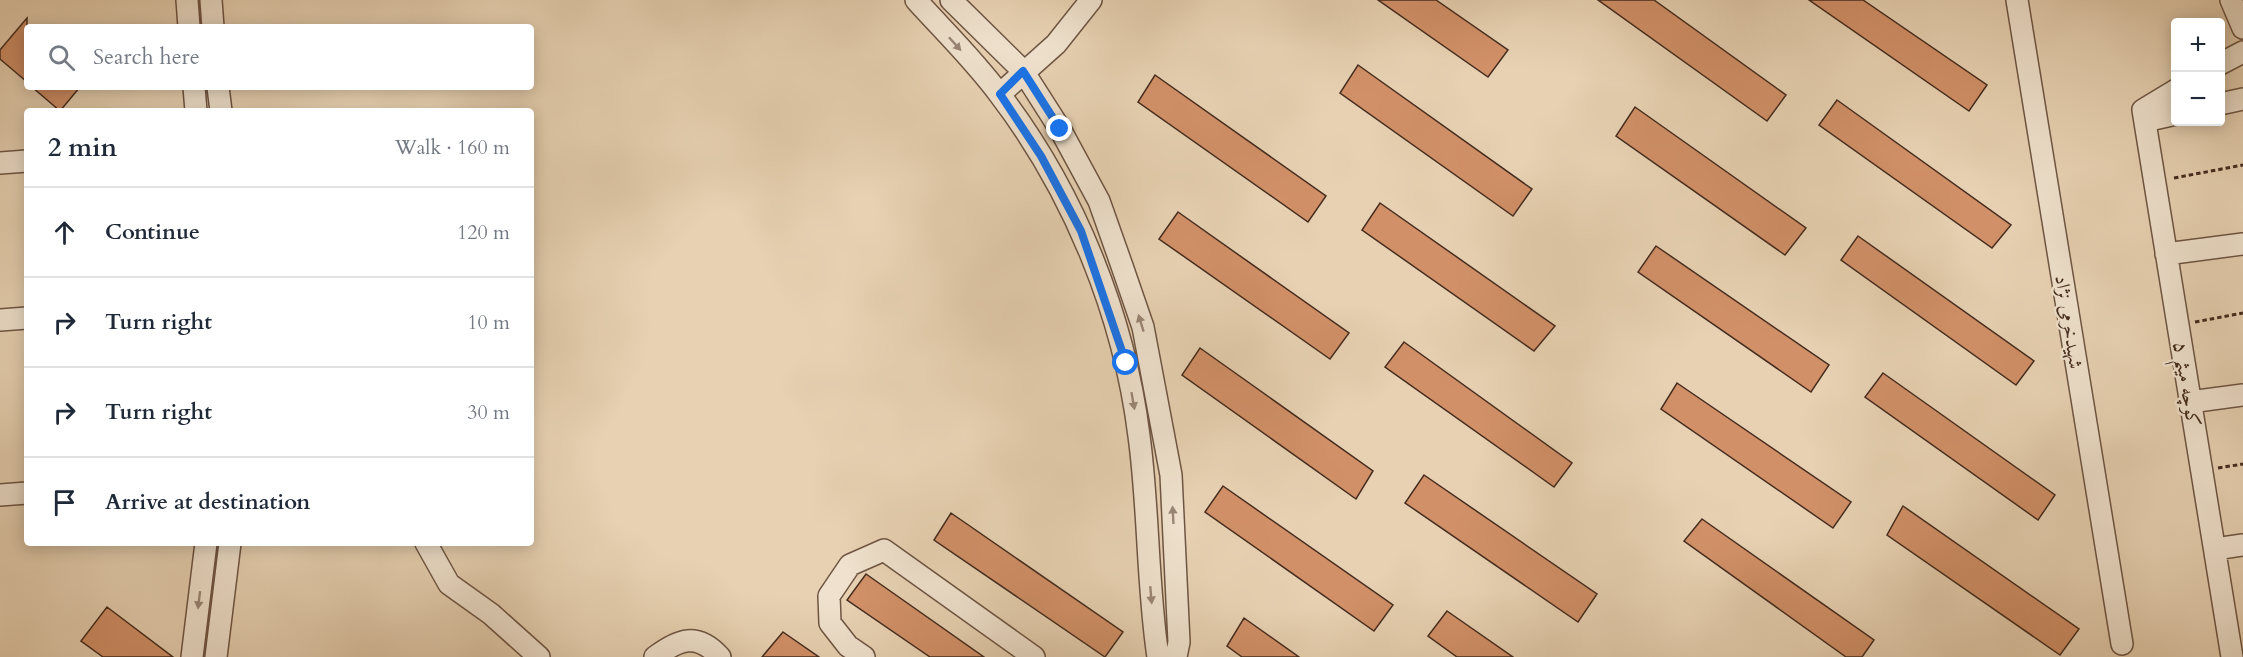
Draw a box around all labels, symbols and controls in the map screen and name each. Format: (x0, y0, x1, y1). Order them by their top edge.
map controls (2171, 18, 2225, 126)
button: + (2171, 18, 2225, 72)
search box (24, 24, 534, 90)
one-way arrow (948, 36, 962, 51)
icon: search (45, 41, 78, 74)
text: Search here (93, 42, 200, 72)
button: − (2171, 72, 2225, 126)
route end (1046, 115, 1072, 141)
text: 2 min (48, 130, 117, 165)
text: Walk · 160 m (395, 134, 510, 161)
icon: ahead (48, 216, 81, 249)
text: Continue (105, 217, 200, 247)
text: 120 m (457, 219, 510, 246)
street label: شهیدخرمی نژاد (2048, 273, 2090, 371)
icon: right (48, 306, 81, 339)
text: Turn right (105, 307, 212, 337)
text: 10 m (467, 309, 510, 336)
one-way arrow (1136, 314, 1145, 332)
street label: کوچه میثم ۵ (2161, 339, 2207, 430)
route start (1112, 349, 1138, 375)
one-way arrow (1129, 391, 1138, 410)
icon: right (48, 396, 81, 429)
text: Turn right (105, 397, 212, 427)
text: 30 m (467, 399, 510, 426)
icon: arrive (48, 486, 81, 519)
text: Arrive at destination (105, 487, 310, 517)
one-way arrow (1169, 505, 1178, 524)
one-way arrow (1146, 585, 1156, 604)
one-way arrow (194, 591, 204, 610)

